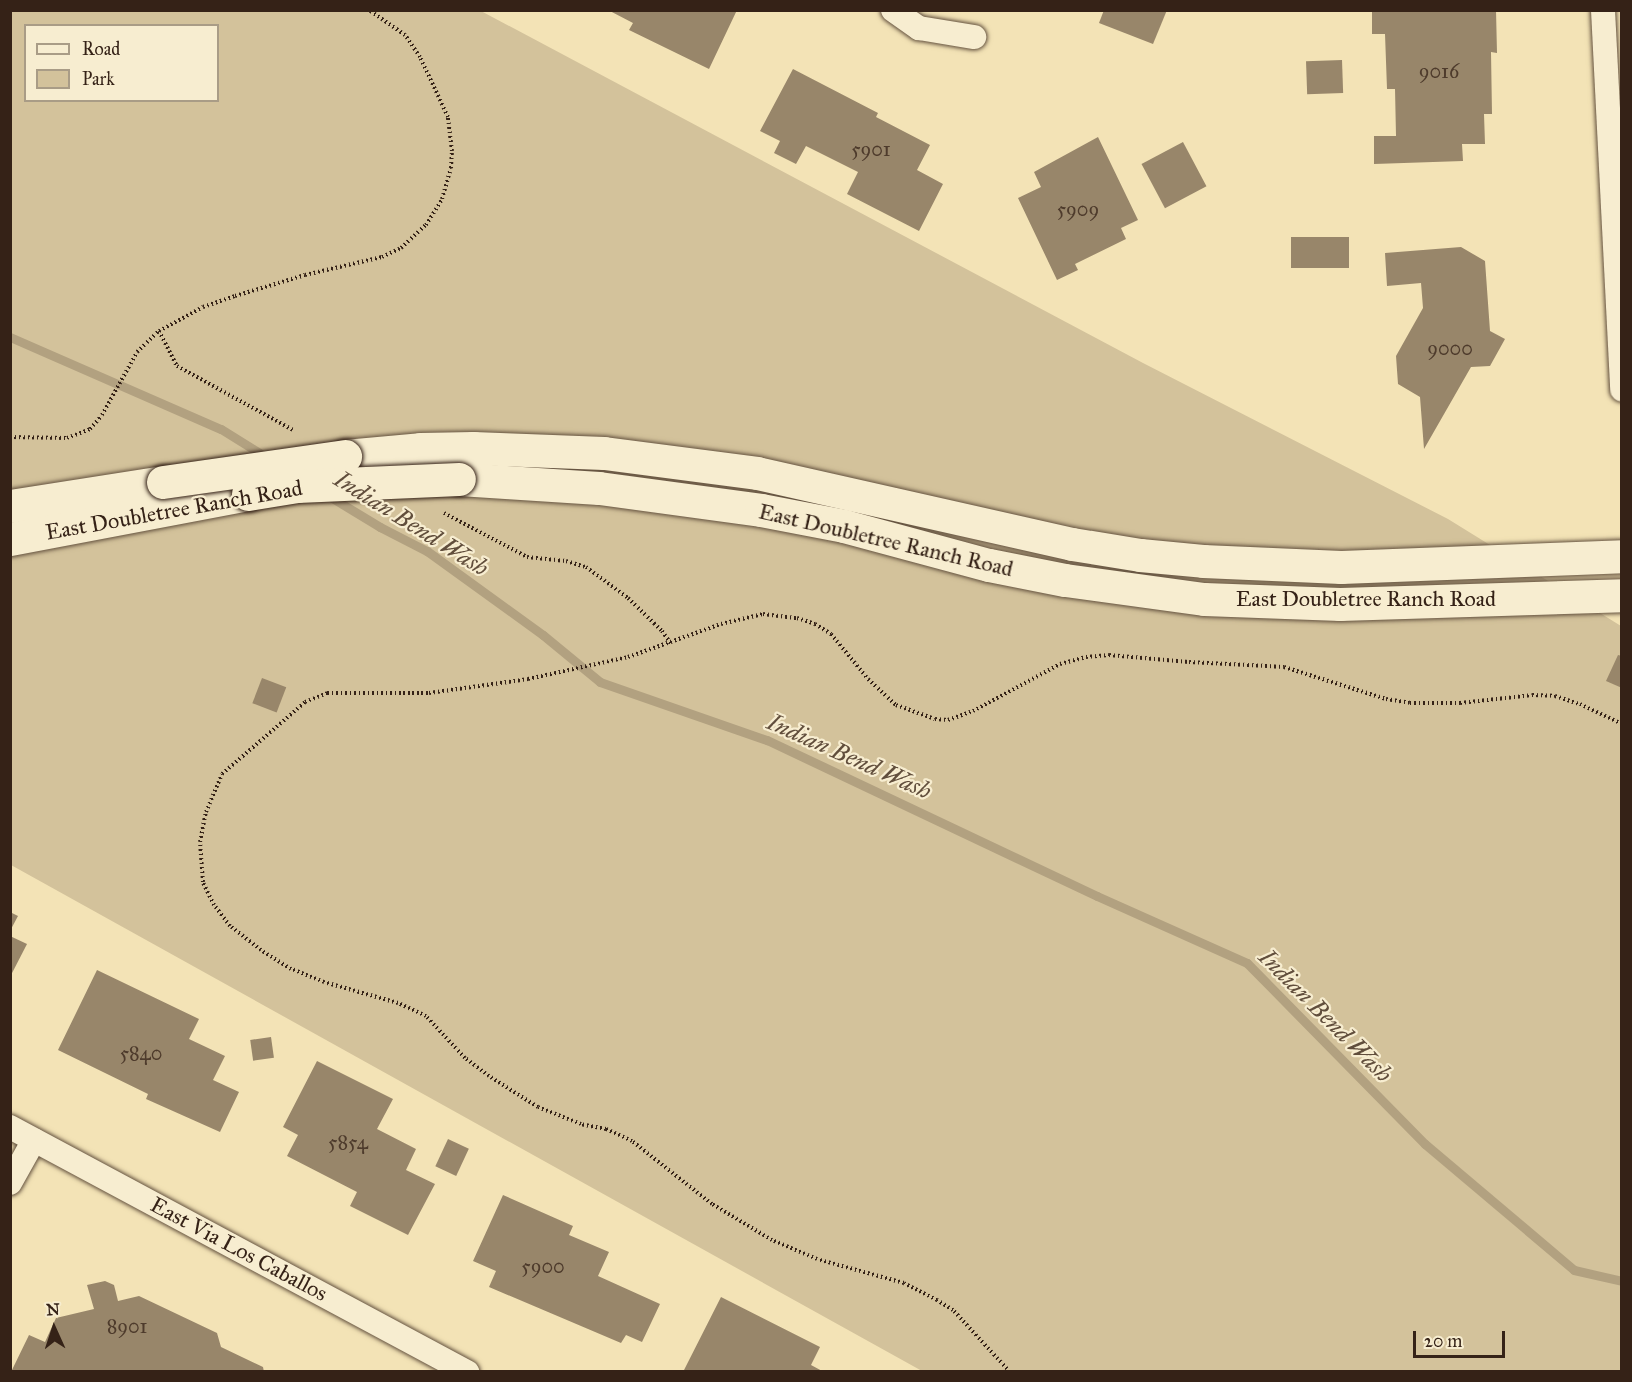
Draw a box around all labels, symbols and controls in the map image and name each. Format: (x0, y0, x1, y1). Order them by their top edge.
legend (24, 24, 219, 102)
text: Road (82, 38, 120, 60)
house number: 9016 (1419, 59, 1459, 83)
text: Park (82, 68, 115, 90)
house number: 5901 (851, 137, 891, 161)
house number: 5909 (1057, 197, 1099, 221)
house number: 9000 (1427, 336, 1473, 360)
water label: Indian Bend Wash (329, 465, 493, 583)
street label: East Doubletree Ranch Road (44, 474, 304, 546)
street label: East Doubletree Ranch Road (756, 498, 1016, 582)
street label: East Doubletree Ranch Road (1236, 586, 1496, 612)
water label: Indian Bend Wash (763, 708, 935, 806)
water label: Indian Bend Wash (1252, 943, 1398, 1089)
house number: 5840 (120, 1041, 162, 1065)
house number: 5854 (328, 1130, 368, 1154)
street label: East Via Los Caballos (146, 1191, 332, 1307)
house number: 5900 (521, 1254, 565, 1278)
north arrow (24, 1298, 84, 1358)
text: N (46, 1300, 60, 1319)
house number: 8901 (107, 1314, 147, 1338)
scale bar (1416, 1319, 1508, 1357)
text: 20 m (1424, 1330, 1462, 1352)

